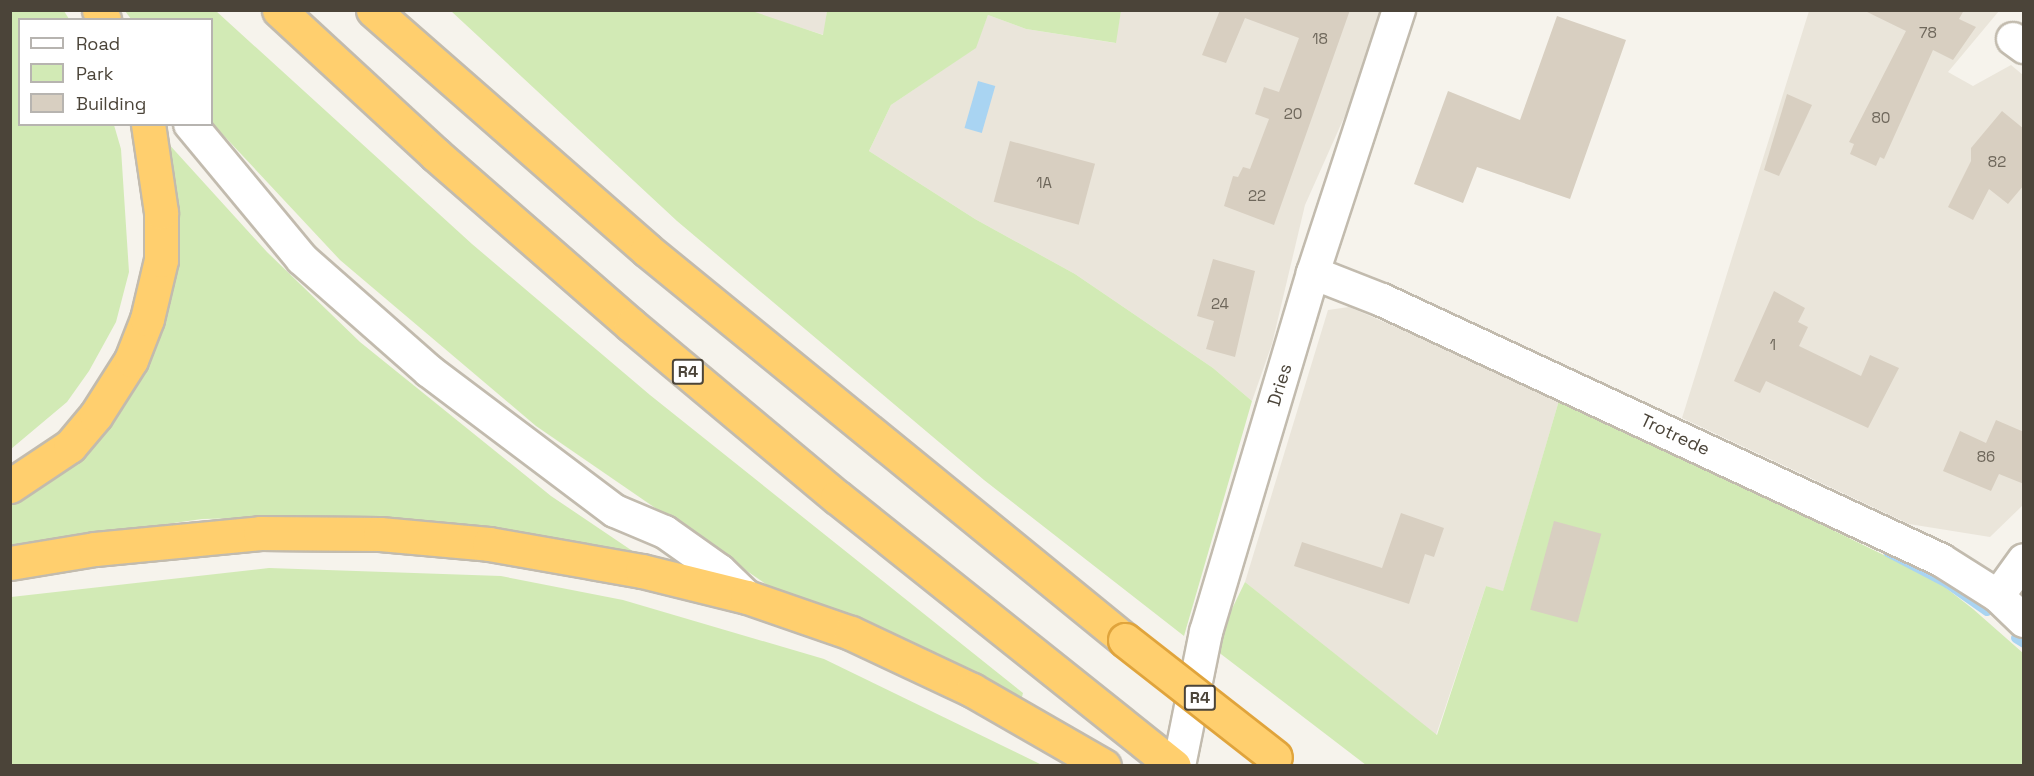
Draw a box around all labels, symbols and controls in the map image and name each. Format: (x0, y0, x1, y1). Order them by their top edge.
legend (18, 18, 213, 126)
house number: 78 (1919, 24, 1937, 42)
house number: 18 (1312, 30, 1328, 48)
text: Road (76, 32, 120, 55)
text: Park (76, 62, 113, 85)
text: Building (76, 92, 146, 115)
house number: 20 (1284, 105, 1302, 123)
house number: 80 (1872, 109, 1890, 127)
house number: 82 (1988, 153, 2006, 171)
house number: 1A (1036, 174, 1052, 192)
house number: 22 (1248, 187, 1266, 205)
house number: 24 (1211, 295, 1229, 313)
house number: 1 (1770, 336, 1776, 354)
road number: R4 (672, 359, 704, 385)
street label: Dries (1263, 361, 1297, 409)
street label: Trotrede (1637, 410, 1713, 460)
house number: 86 (1977, 448, 1995, 466)
road number: R4 (1184, 685, 1216, 711)

